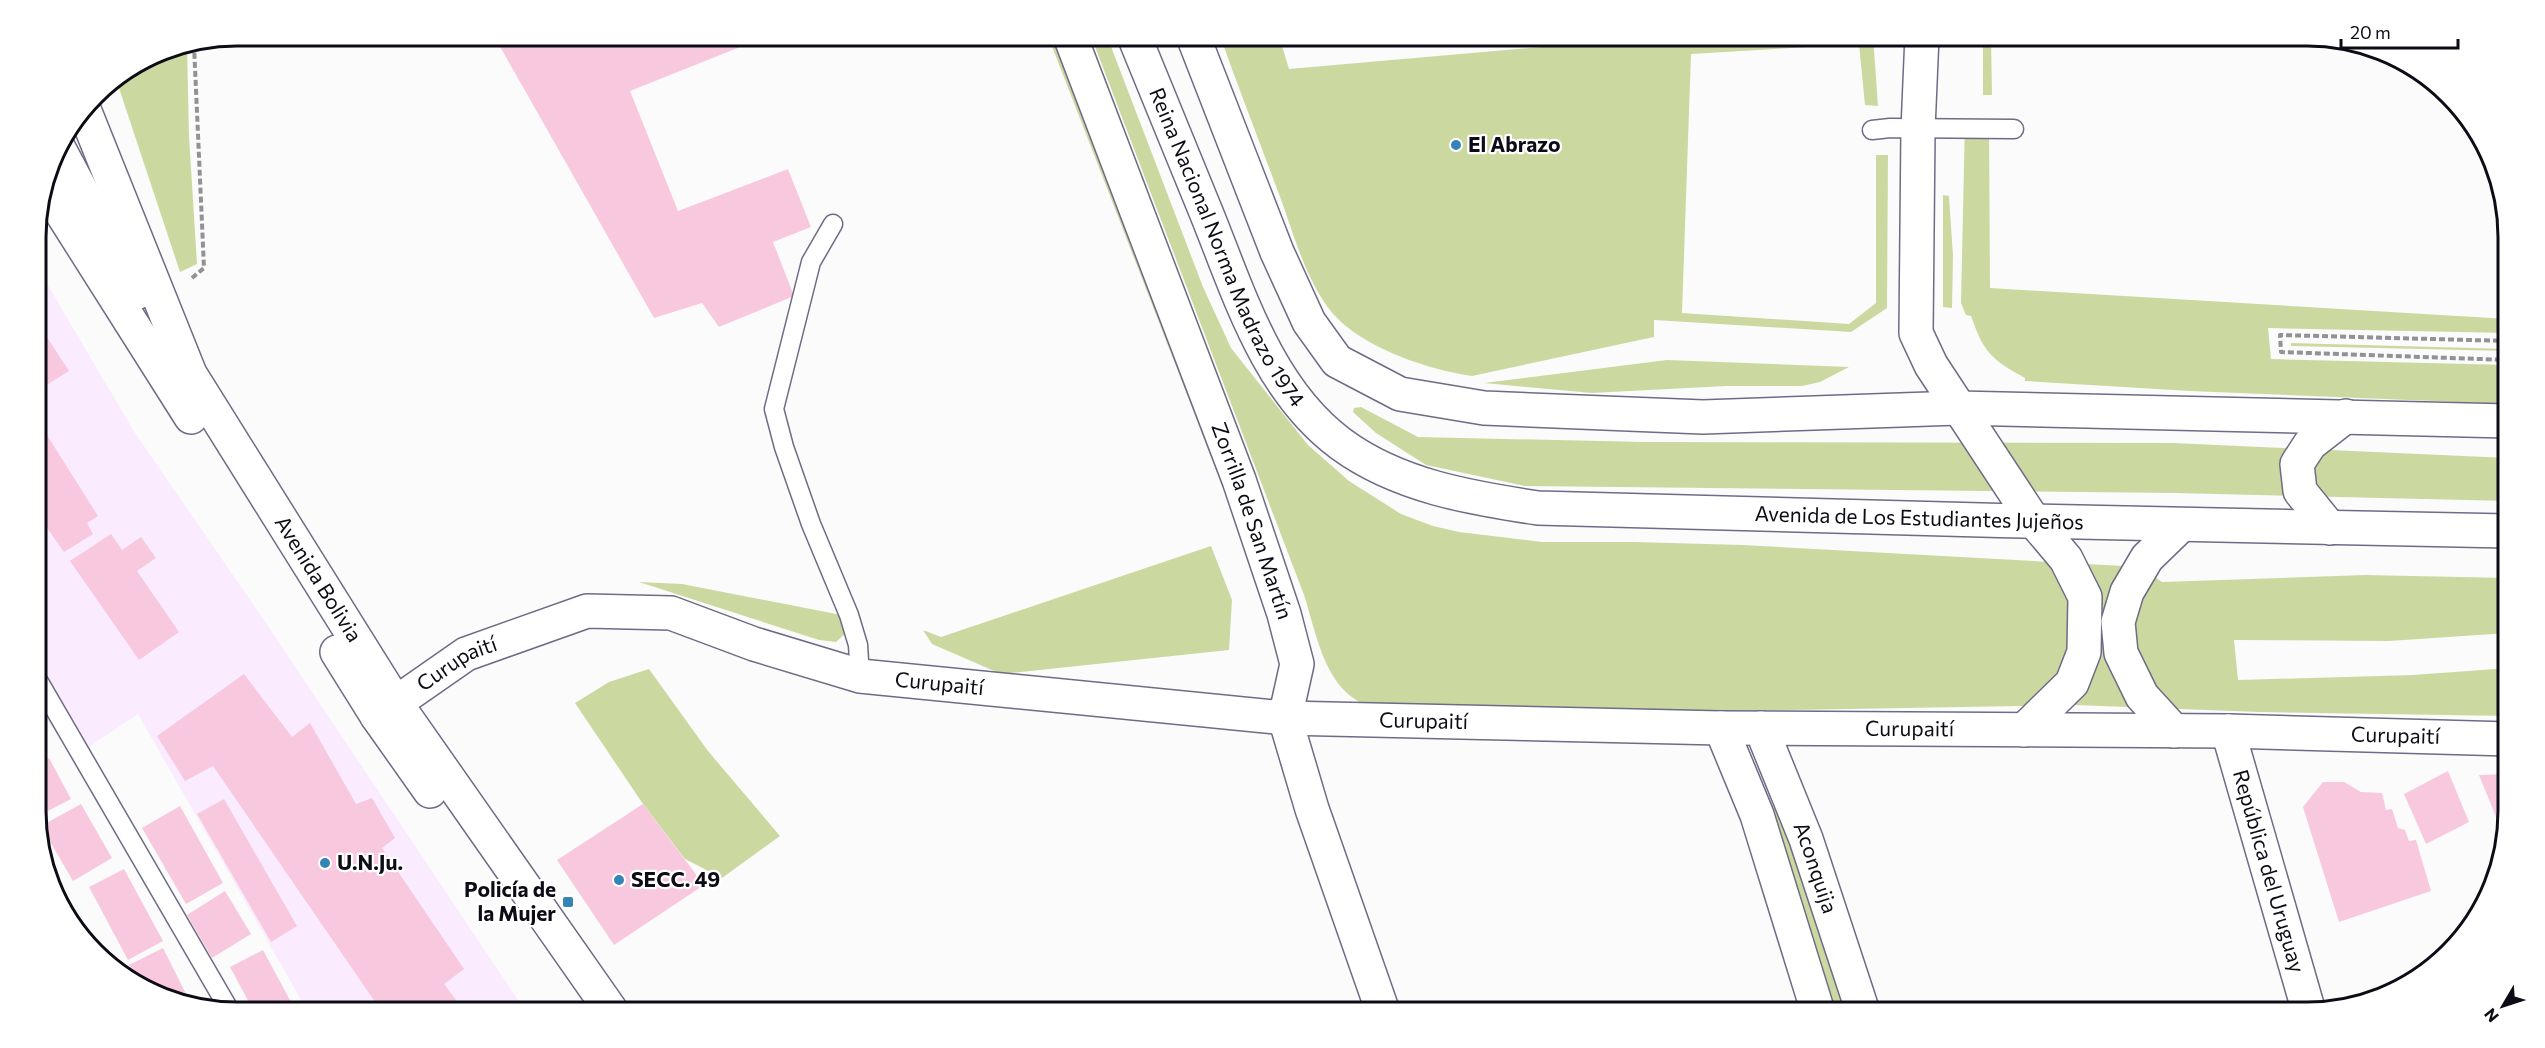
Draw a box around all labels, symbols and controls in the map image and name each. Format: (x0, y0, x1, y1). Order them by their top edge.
scale bar (2341, 12, 2458, 50)
text: 20 m (2350, 21, 2391, 43)
street label: Reina Nacional Norma Madrazo 1974 (1145, 83, 1311, 411)
place label: El Abrazo (1468, 131, 1561, 156)
marker: El Abrazo (1449, 138, 1463, 152)
street label: Zorrilla de San Martín (1207, 419, 1299, 622)
street label: Avenida de Los Estudiantes Jujeños (1754, 500, 2084, 533)
street label: Avenida Bolivia (271, 511, 368, 646)
street label: Curupaití (411, 630, 500, 696)
street label: Curupaití (894, 666, 986, 699)
street label: Curupaití (1379, 706, 1469, 733)
street label: Curupaití (1865, 715, 1955, 740)
street label: Curupaití (2351, 721, 2441, 748)
street label: República del Uruguay (2229, 767, 2311, 975)
street label: Aconquija (1789, 818, 1844, 916)
place label: U.N.Ju. (337, 849, 403, 874)
marker: U.N.Ju. (318, 856, 332, 870)
place label: SECC. 49 (631, 866, 720, 891)
marker: SECC. 49 (612, 873, 626, 887)
place label: Policía de la Mujer (464, 876, 556, 925)
marker: Policía de la Mujer (561, 895, 575, 909)
north arrow (2473, 976, 2533, 1036)
text: N (2480, 1005, 2502, 1026)

